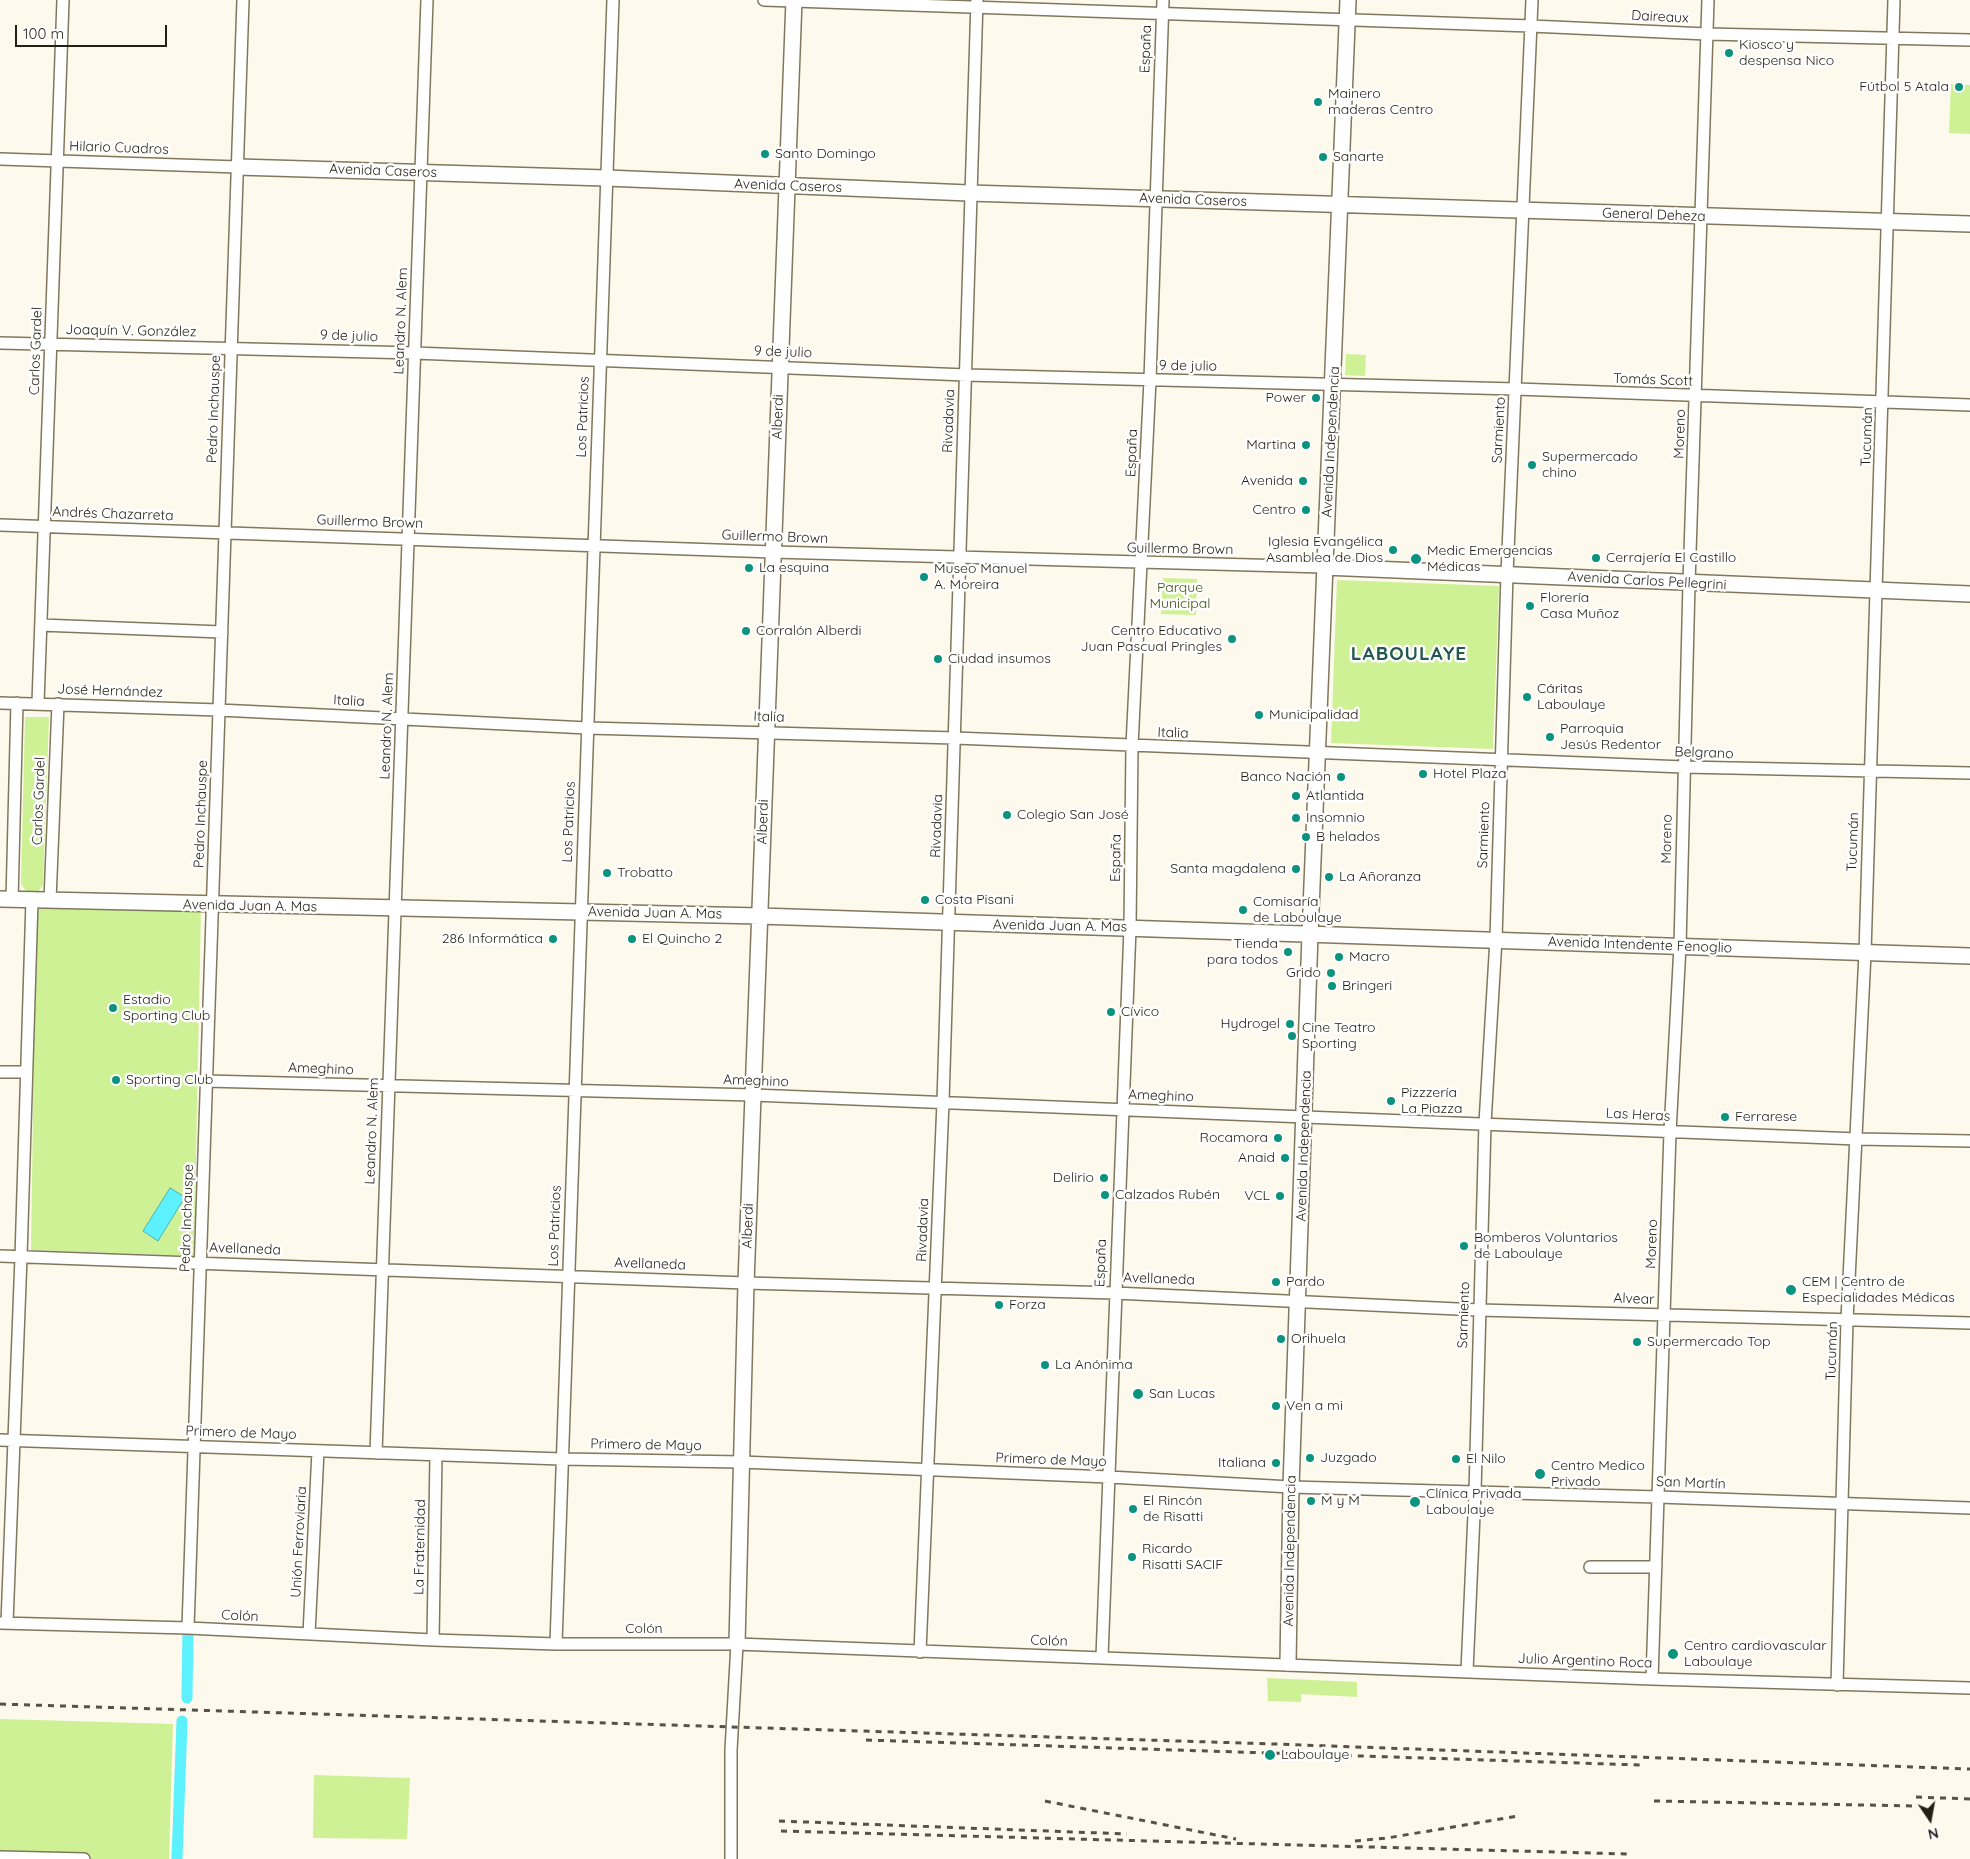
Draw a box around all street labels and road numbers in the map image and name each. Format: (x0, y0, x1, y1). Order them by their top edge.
street label: Daireaux (1631, 7, 1689, 27)
street label: España (1137, 25, 1155, 73)
street label: Hilario Cuadros (69, 138, 169, 158)
street label: Avenida Caseros (329, 161, 437, 181)
street label: Avenida Caseros (734, 176, 842, 196)
street label: Avenida Caseros (1139, 190, 1247, 210)
street label: General Deheza (1602, 205, 1706, 225)
street label: Leandro N. Alem (391, 267, 411, 375)
street label: Carlos Gardel (26, 307, 46, 395)
street label: Joaquín V. González (65, 321, 197, 341)
street label: 9 de julio (320, 327, 378, 345)
street label: 9 de julio (754, 343, 812, 361)
street label: Pedro Inchauspe (204, 355, 224, 463)
street label: 9 de julio (1159, 357, 1217, 375)
street label: Avenida Independencia (1319, 366, 1343, 518)
street label: Tomás Scott (1613, 370, 1693, 390)
street label: Los Patricios (573, 376, 593, 458)
street label: Rivadavia (939, 389, 959, 453)
street label: Alberdi (769, 394, 787, 440)
street label: Sarmiento (1489, 396, 1509, 464)
street label: Tucumán (1858, 407, 1876, 467)
street label: Moreno (1671, 409, 1689, 459)
street label: España (1123, 429, 1141, 477)
street label: Andrés Chazarreta (52, 503, 174, 525)
street label: Guillermo Brown (316, 512, 424, 532)
street label: Guillermo Brown (721, 527, 829, 547)
street label: Guillermo Brown (1127, 540, 1233, 558)
street label: Avenida Carlos Pellegrini (1567, 568, 1727, 594)
street label: Leandro N. Alem (377, 672, 397, 780)
street label: José Hernández (57, 681, 163, 701)
street label: Italia (333, 692, 365, 710)
street label: Italia (753, 708, 785, 726)
street label: Italia (1157, 724, 1189, 742)
street label: Belgrano (1674, 744, 1734, 762)
street label: Carlos Gardel (29, 757, 49, 845)
street label: Pedro Inchauspe (191, 760, 211, 868)
street label: Los Patricios (559, 781, 579, 863)
street label: Rivadavia (927, 794, 947, 858)
street label: Alberdi (754, 799, 772, 845)
street label: Sarmiento (1474, 801, 1494, 869)
street label: Tucumán (1844, 812, 1862, 872)
street label: Moreno (1658, 814, 1676, 864)
street label: España (1107, 834, 1125, 882)
street label: Avenida Juan A. Mas (183, 896, 317, 916)
street label: Avenida Juan A. Mas (588, 903, 722, 923)
street label: Avenida Juan A. Mas (993, 916, 1127, 936)
street label: Avenida Intendente Fenoglio (1547, 933, 1733, 957)
street label: Ameghino (288, 1059, 354, 1079)
street label: Avenida Independencia (1293, 1070, 1315, 1222)
street label: Ameghino (723, 1071, 789, 1091)
street label: Leandro N. Alem (362, 1077, 382, 1185)
street label: Ameghino (1128, 1086, 1194, 1106)
street label: Las Heras (1605, 1105, 1671, 1125)
street label: Pedro Inchauspe (177, 1164, 197, 1272)
street label: Los Patricios (545, 1185, 565, 1267)
street label: Rivadavia (913, 1198, 933, 1262)
street label: Alberdi (739, 1203, 757, 1249)
street label: Moreno (1643, 1219, 1661, 1269)
street label: Avellaneda (209, 1239, 281, 1259)
street label: España (1092, 1239, 1110, 1287)
street label: Avellaneda (614, 1254, 686, 1274)
street label: Avellaneda (1123, 1269, 1195, 1289)
street label: Sarmiento (1454, 1281, 1474, 1349)
street label: Alvear (1613, 1290, 1655, 1308)
street label: Tucumán (1823, 1321, 1841, 1381)
street label: Primero de Mayo (185, 1423, 297, 1443)
street label: Primero de Mayo (590, 1436, 702, 1454)
street label: Primero de Mayo (995, 1450, 1107, 1470)
street label: San Martín (1656, 1473, 1726, 1493)
street label: Avenida Independencia (1280, 1475, 1300, 1627)
street label: Unión Ferroviaria (288, 1486, 310, 1598)
street label: La Fraternidad (411, 1499, 429, 1595)
street label: Colón (221, 1607, 259, 1625)
street label: Colón (625, 1621, 663, 1637)
street label: Colón (1030, 1632, 1068, 1650)
street label: Julio Argentino Roca (1517, 1650, 1653, 1672)

